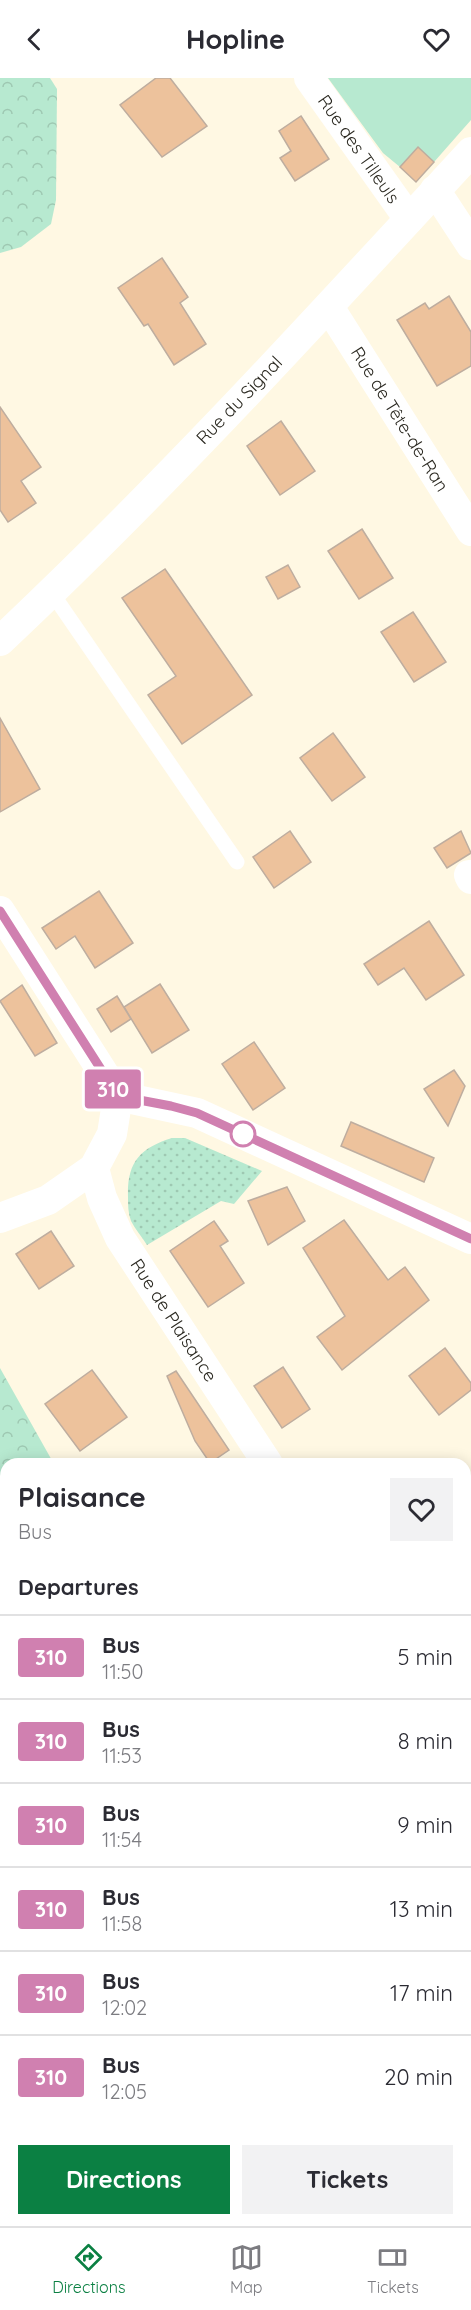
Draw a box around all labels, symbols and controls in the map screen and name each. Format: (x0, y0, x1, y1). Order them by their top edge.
text: Hopline (186, 22, 285, 56)
icon: back (18, 23, 51, 56)
icon: heart (420, 23, 453, 56)
street label: Rue des Tilleuls (313, 90, 405, 208)
street label: Rue de Tête-de-Ran (346, 342, 454, 496)
street label: Rue du Signal (191, 351, 287, 449)
line badge: 310 (78, 1070, 148, 1108)
text: 310 (97, 1076, 129, 1102)
unlabelled marker (230, 1121, 256, 1147)
street label: Rue de Plaisance (126, 1254, 222, 1386)
button: heart (390, 1478, 453, 1541)
text: Plaisance (18, 1479, 146, 1514)
text: Bus (18, 1519, 52, 1544)
text: Departures (18, 1573, 139, 1601)
text: Bus (102, 1631, 140, 1659)
text: 5 min (398, 1643, 453, 1671)
text: 310 (35, 1644, 67, 1670)
text: 11:50 (102, 1659, 143, 1684)
text: Bus (102, 1715, 140, 1743)
text: 8 min (398, 1727, 453, 1755)
text: 310 (35, 1728, 67, 1754)
text: 11:53 (102, 1743, 142, 1768)
text: Bus (102, 1799, 140, 1827)
text: 9 min (397, 1811, 453, 1839)
text: 310 (35, 1812, 67, 1838)
text: 11:54 (102, 1827, 142, 1852)
text: Bus (102, 1883, 140, 1911)
text: 13 min (390, 1895, 453, 1923)
text: 310 (35, 1896, 67, 1922)
text: 11:58 (102, 1911, 142, 1936)
text: Bus (102, 1967, 140, 1995)
text: 17 min (390, 1979, 453, 2007)
text: 310 (35, 1980, 67, 2006)
text: 12:02 (102, 1995, 147, 2020)
text: Bus (102, 2051, 140, 2079)
text: 20 min (384, 2063, 453, 2091)
text: 310 (35, 2064, 67, 2090)
text: 12:05 (102, 2079, 147, 2104)
button: Directions (18, 2145, 230, 2214)
button: Tickets (242, 2145, 453, 2214)
tab: Directions (52, 2241, 125, 2297)
tab: Map (230, 2241, 263, 2297)
tab: Tickets (367, 2241, 419, 2297)

